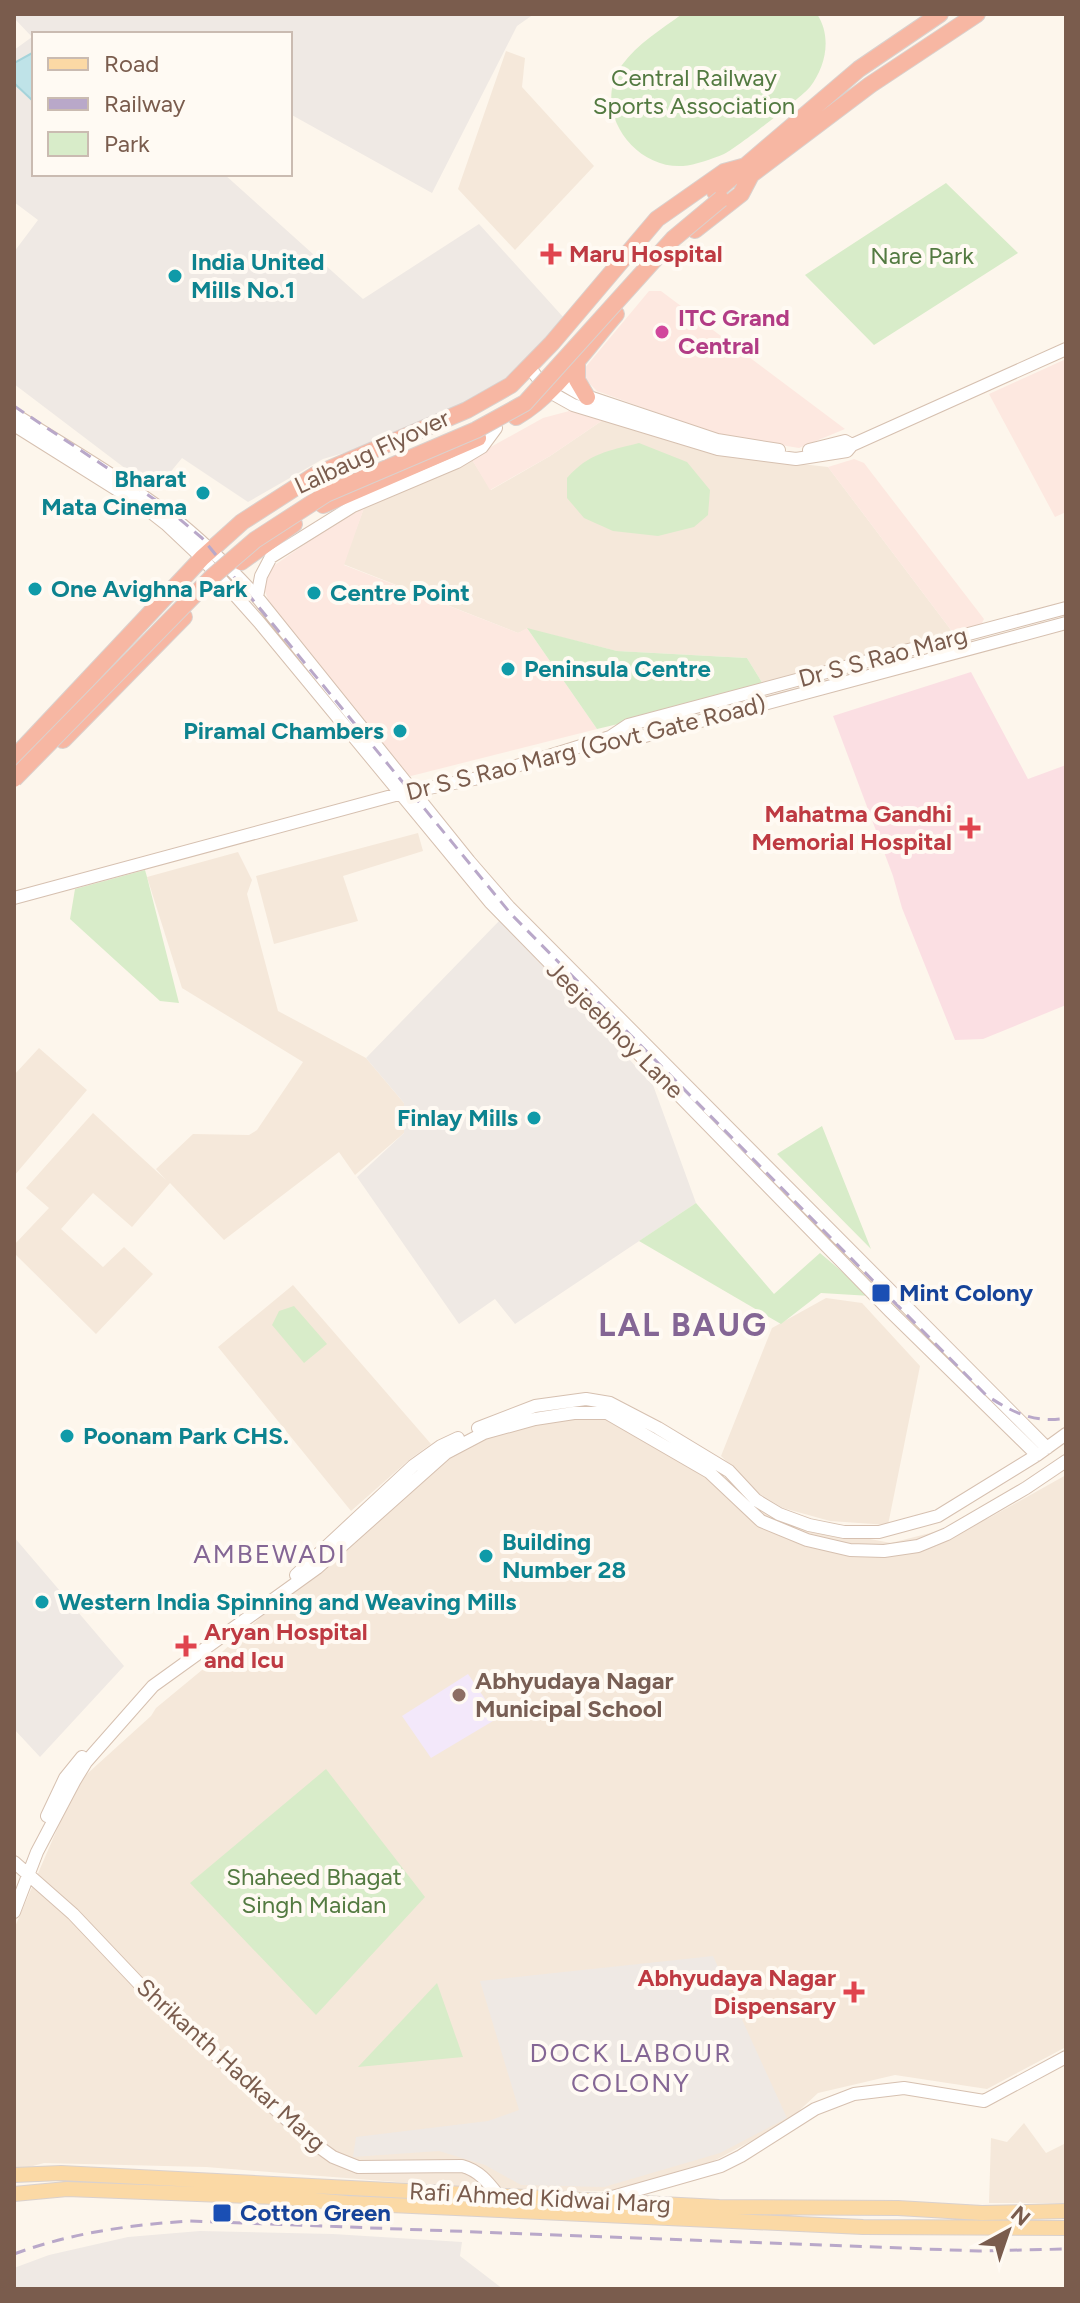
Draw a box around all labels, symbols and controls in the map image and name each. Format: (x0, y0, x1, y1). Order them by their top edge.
legend (32, 32, 292, 176)
text: Road (104, 49, 159, 78)
park label: Central Railway Sports Association (593, 63, 795, 120)
text: Railway (104, 89, 186, 118)
text: Park (104, 129, 150, 158)
place label: Maru Hospital (569, 239, 723, 268)
park label: Nare Park (870, 241, 974, 270)
marker: Maru Hospital (540, 243, 562, 265)
place label: India United Mills No.1 (191, 247, 324, 304)
marker: India United Mills No.1 (166, 267, 184, 285)
place label: ITC Grand Central (678, 303, 790, 360)
marker: ITC Grand Central (653, 323, 671, 341)
street label: Lalbaug Flyover (290, 403, 454, 500)
place label: Bharat Mata Cinema (41, 464, 187, 521)
marker: Bharat Mata Cinema (194, 484, 212, 502)
place label: One Avighna Park (51, 574, 248, 603)
place label: Centre Point (330, 578, 470, 607)
marker: One Avighna Park (26, 580, 44, 598)
marker: Centre Point (305, 584, 323, 602)
street label: Dr S S Rao Marg (795, 620, 971, 693)
place label: Peninsula Centre (524, 654, 711, 683)
marker: Peninsula Centre (499, 660, 517, 678)
street label: Dr S S Rao Marg (Govt Gate Road) (403, 689, 769, 806)
place label: Piramal Chambers (183, 716, 384, 745)
marker: Piramal Chambers (391, 722, 409, 740)
place label: Mahatma Gandhi Memorial Hospital (752, 799, 952, 856)
marker: Mahatma Gandhi Memorial Hospital (959, 817, 981, 839)
street label: Jeejeebhoy Lane (541, 955, 690, 1104)
place label: Finlay Mills (397, 1103, 518, 1132)
marker: Finlay Mills (525, 1109, 543, 1127)
place label: Mint Colony (899, 1278, 1033, 1307)
marker: Mint Colony (870, 1282, 892, 1304)
district label: LAL BAUG (598, 1306, 768, 1344)
place label: Poonam Park CHS. (83, 1421, 289, 1450)
marker: Poonam Park CHS. (58, 1427, 76, 1445)
place label: Building Number 28 (502, 1527, 626, 1584)
district label: AMBEWADI (193, 1538, 347, 1570)
marker: Building Number 28 (477, 1547, 495, 1565)
place label: Western India Spinning and Weaving Mills (58, 1587, 517, 1616)
marker: Western India Spinning and Weaving Mills (33, 1593, 51, 1611)
place label: Aryan Hospital and Icu (204, 1617, 368, 1674)
marker: Aryan Hospital and Icu (175, 1635, 197, 1657)
place label: Abhyudaya Nagar Municipal School (475, 1666, 674, 1723)
marker: Abhyudaya Nagar Municipal School (450, 1686, 468, 1704)
park label: Shaheed Bhagat Singh Maidan (226, 1862, 402, 1919)
place label: Abhyudaya Nagar Dispensary (637, 1963, 836, 2020)
street label: Shrikanth Hadkar Marg (131, 1972, 332, 2157)
marker: Abhyudaya Nagar Dispensary (843, 1981, 865, 2003)
district label: DOCK LABOUR COLONY (530, 2037, 732, 2099)
street label: Rafi Ahmed Kidwai Marg (408, 2176, 672, 2219)
north arrow (968, 2191, 1048, 2271)
place label: Cotton Green (240, 2198, 391, 2227)
text: N (1005, 2200, 1036, 2232)
marker: Cotton Green (211, 2202, 233, 2224)

